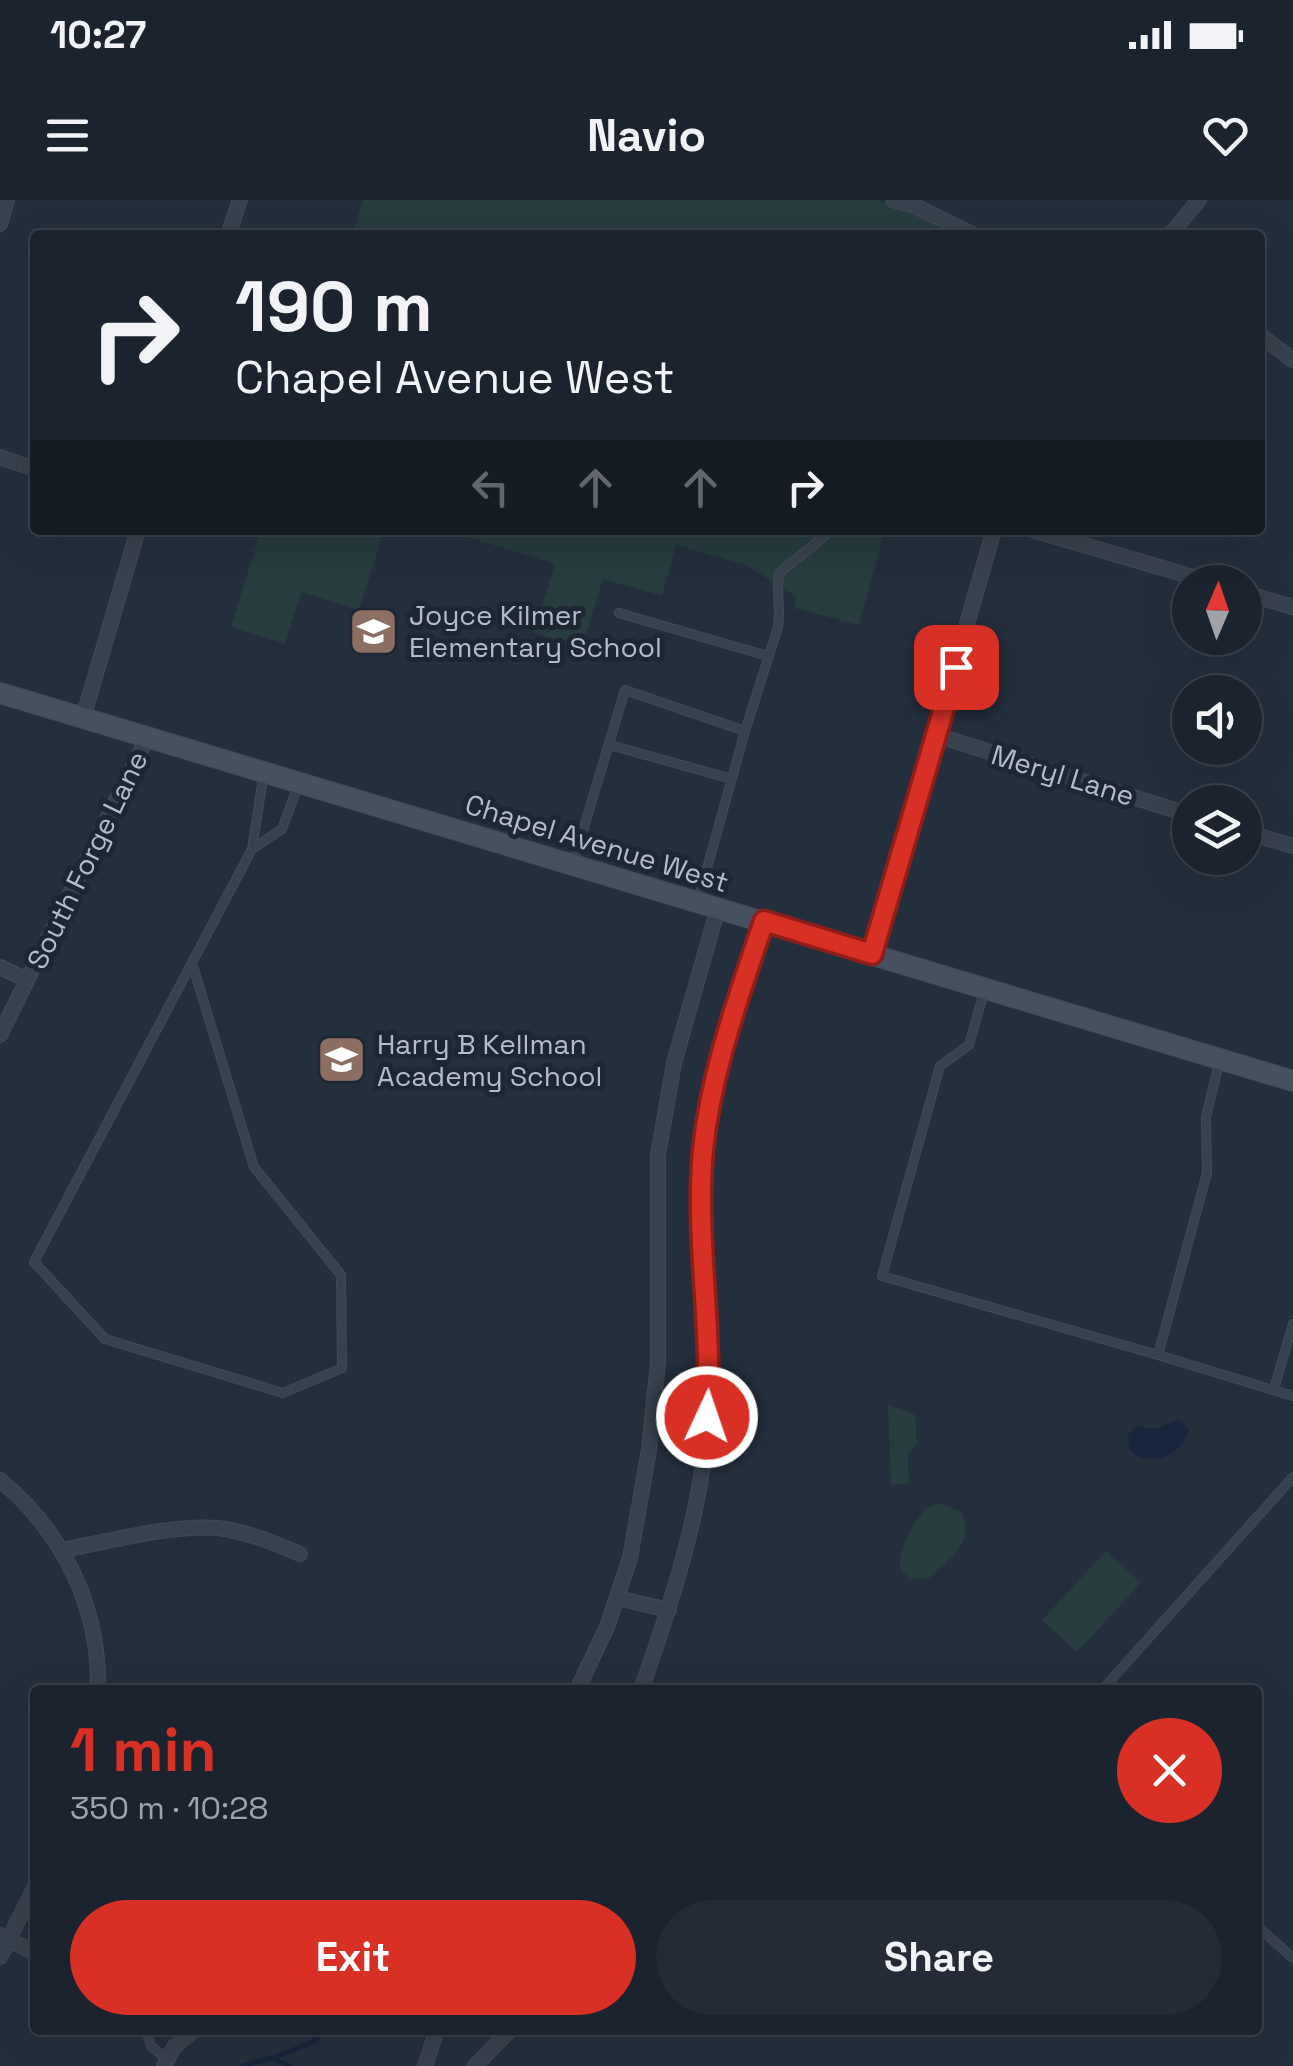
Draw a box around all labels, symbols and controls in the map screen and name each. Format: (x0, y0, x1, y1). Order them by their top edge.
text: 10:27 (50, 11, 146, 59)
text: Navio (587, 107, 706, 164)
icon: menu (40, 108, 95, 163)
icon: heart (1198, 108, 1253, 163)
text: 190 m (235, 262, 433, 351)
icon: right (70, 270, 200, 400)
text: Chapel Avenue West (235, 349, 674, 406)
icon: left (463, 460, 518, 515)
icon: ahead (568, 460, 623, 515)
icon: ahead (673, 460, 728, 515)
icon: right (778, 460, 833, 515)
north arrow (1172, 565, 1262, 655)
map controls (1172, 565, 1262, 875)
place label: Joyce Kilmer Elementary School (409, 597, 662, 665)
school or university icon: Joyce Kilmer Elementary School (348, 605, 400, 657)
pin (914, 625, 999, 710)
icon: arrive (929, 640, 984, 695)
button: sound (1172, 675, 1262, 765)
street label: Meryl Lane (987, 736, 1139, 814)
street label: South Forge Lane (19, 745, 155, 975)
button: layers (1172, 785, 1262, 875)
street label: Chapel Avenue West (461, 786, 733, 900)
place label: Harry B Kellman Academy School (377, 1026, 602, 1094)
school or university icon: Harry B Kellman Academy School (316, 1034, 368, 1086)
position arrow (655, 1365, 759, 1469)
text: 1 min (70, 1712, 217, 1789)
button: close (1117, 1718, 1222, 1823)
text: 350 m · 10:28 (70, 1788, 268, 1828)
button: Exit (70, 1900, 636, 2015)
button: Share (656, 1900, 1222, 2015)

